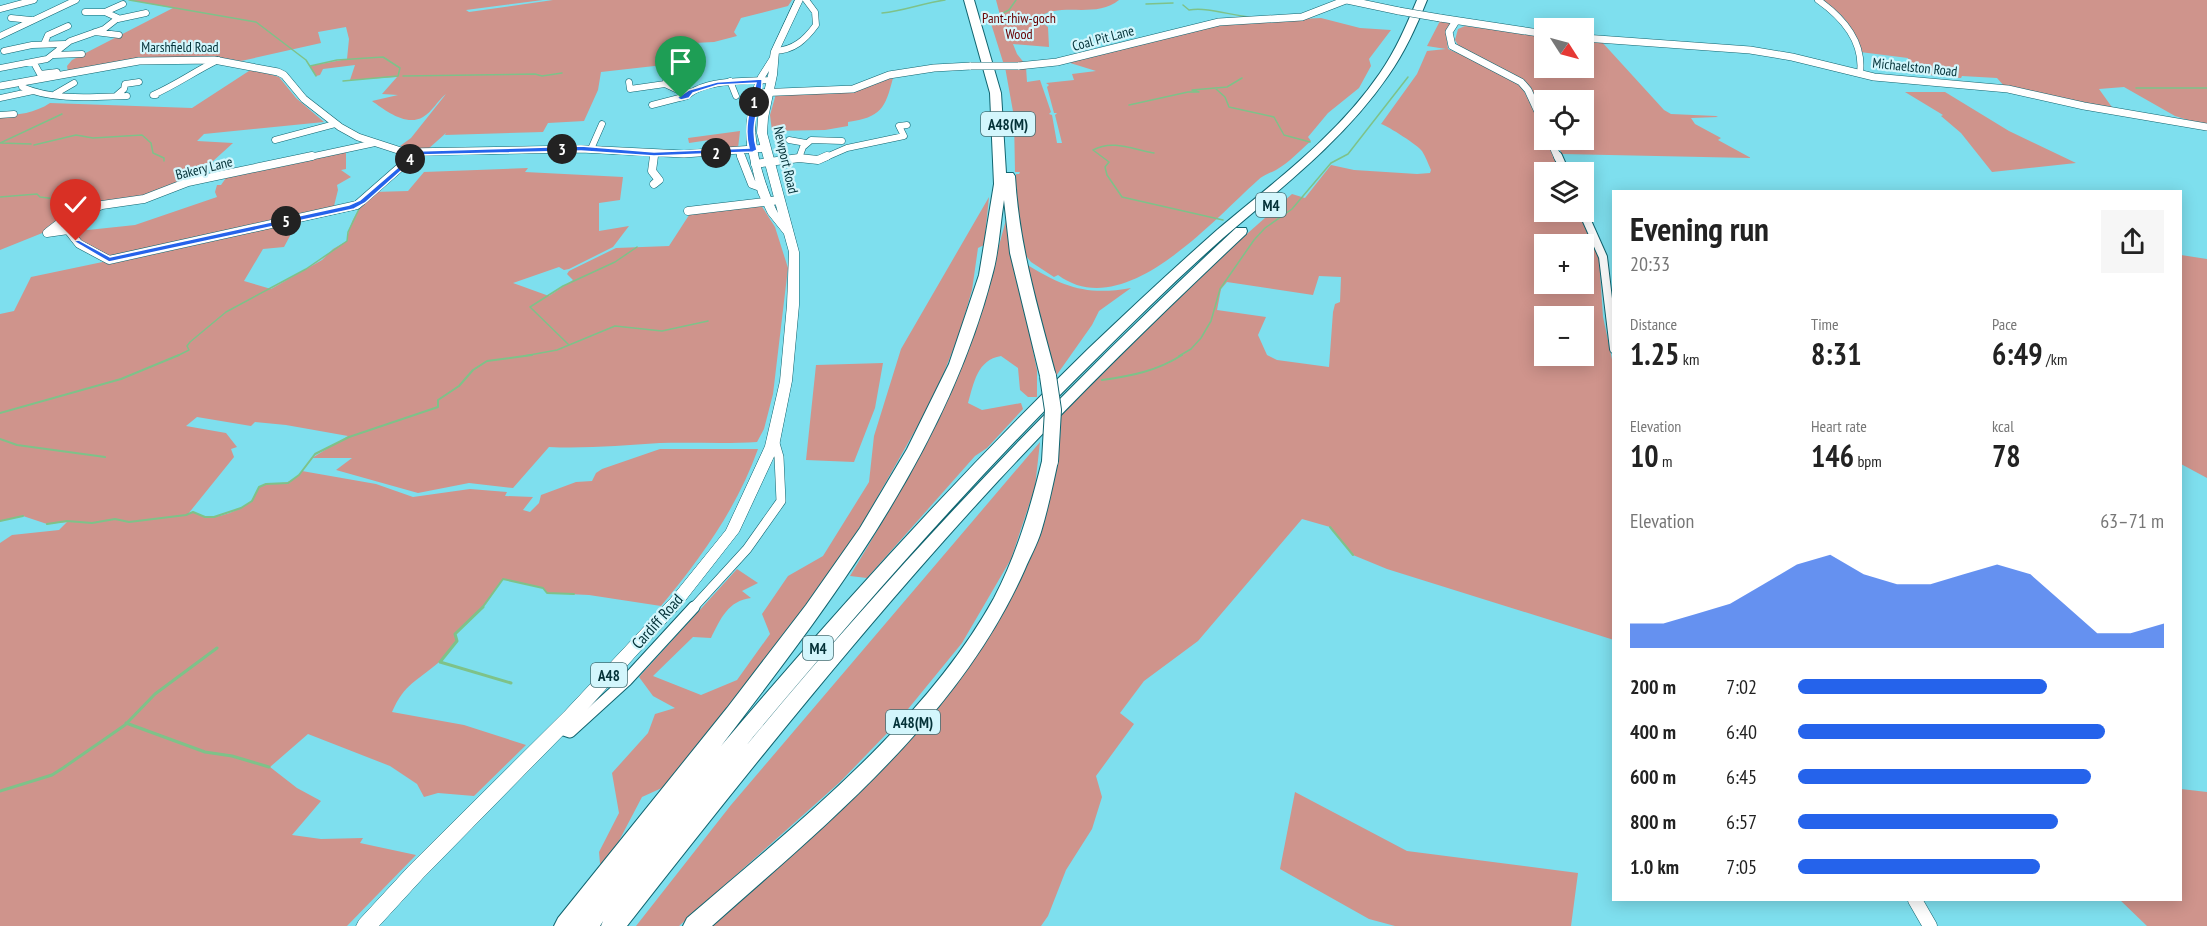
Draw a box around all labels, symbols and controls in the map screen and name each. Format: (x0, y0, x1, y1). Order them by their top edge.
park label: Pant-rhiw-goch Wood (982, 9, 1056, 43)
north arrow (1534, 18, 1594, 78)
map controls (1534, 18, 1594, 366)
street label: Coal Pit Lane (1070, 21, 1136, 55)
pin (655, 36, 706, 98)
street label: Marshfield Road (141, 38, 219, 56)
icon: arrive (664, 45, 697, 78)
street label: Michaelston Road (1872, 54, 1958, 80)
pin: 1 (739, 87, 769, 117)
button: locate (1534, 90, 1594, 150)
text: 1 (750, 92, 758, 112)
road number: A48(M) (981, 112, 1035, 136)
street label: Newport Road (770, 125, 802, 195)
pin: 3 (547, 134, 577, 164)
pin: 2 (701, 138, 731, 168)
text: 3 (558, 139, 566, 159)
text: 2 (712, 143, 720, 163)
pin: 4 (395, 144, 425, 174)
text: 4 (406, 149, 414, 169)
street label: Bakery Lane (174, 152, 235, 184)
button: layers (1534, 162, 1594, 222)
pin (50, 179, 101, 241)
icon: check (59, 188, 92, 221)
road number: M4 (1256, 193, 1286, 217)
pin: 5 (271, 206, 301, 236)
text: Evening run (1630, 207, 1769, 250)
button: share (2101, 210, 2164, 273)
text: 5 (282, 211, 290, 231)
button: + (1534, 234, 1594, 294)
text: 20:33 (1630, 251, 1670, 277)
button: − (1534, 306, 1594, 366)
text: Distance (1630, 314, 1677, 334)
text: Time (1811, 314, 1839, 334)
text: Pace (1992, 314, 2017, 334)
text: 1.25 (1630, 334, 1679, 373)
text: 8:31 (1811, 334, 1862, 373)
text: 6:49 (1992, 334, 2043, 373)
text: km (1679, 349, 1699, 369)
text: /km (2043, 349, 2067, 369)
text: Elevation (1630, 416, 1681, 436)
text: Heart rate (1811, 416, 1867, 436)
text: kcal (1992, 416, 2014, 436)
text: 10 (1630, 436, 1659, 475)
text: 146 (1811, 436, 1854, 475)
text: 78 (1992, 436, 2021, 475)
text: m (1659, 451, 1673, 471)
text: bpm (1854, 451, 1882, 471)
text: Elevation (1630, 508, 1694, 534)
text: 63–71 m (2100, 508, 2164, 534)
street label: Cardiff Road (627, 589, 687, 653)
road number: M4 (803, 636, 833, 660)
road number: A48 (591, 663, 627, 687)
text: 200 m (1630, 674, 1676, 700)
text: 7:02 (1726, 674, 1757, 700)
road number: A48(M) (886, 710, 940, 734)
text: 400 m (1630, 719, 1676, 745)
text: 6:40 (1726, 719, 1757, 745)
text: 600 m (1630, 764, 1676, 790)
text: 6:45 (1726, 764, 1757, 790)
text: 800 m (1630, 809, 1676, 835)
text: 6:57 (1726, 809, 1757, 835)
text: 1.0 km (1630, 854, 1679, 880)
text: 7:05 (1726, 854, 1757, 880)

